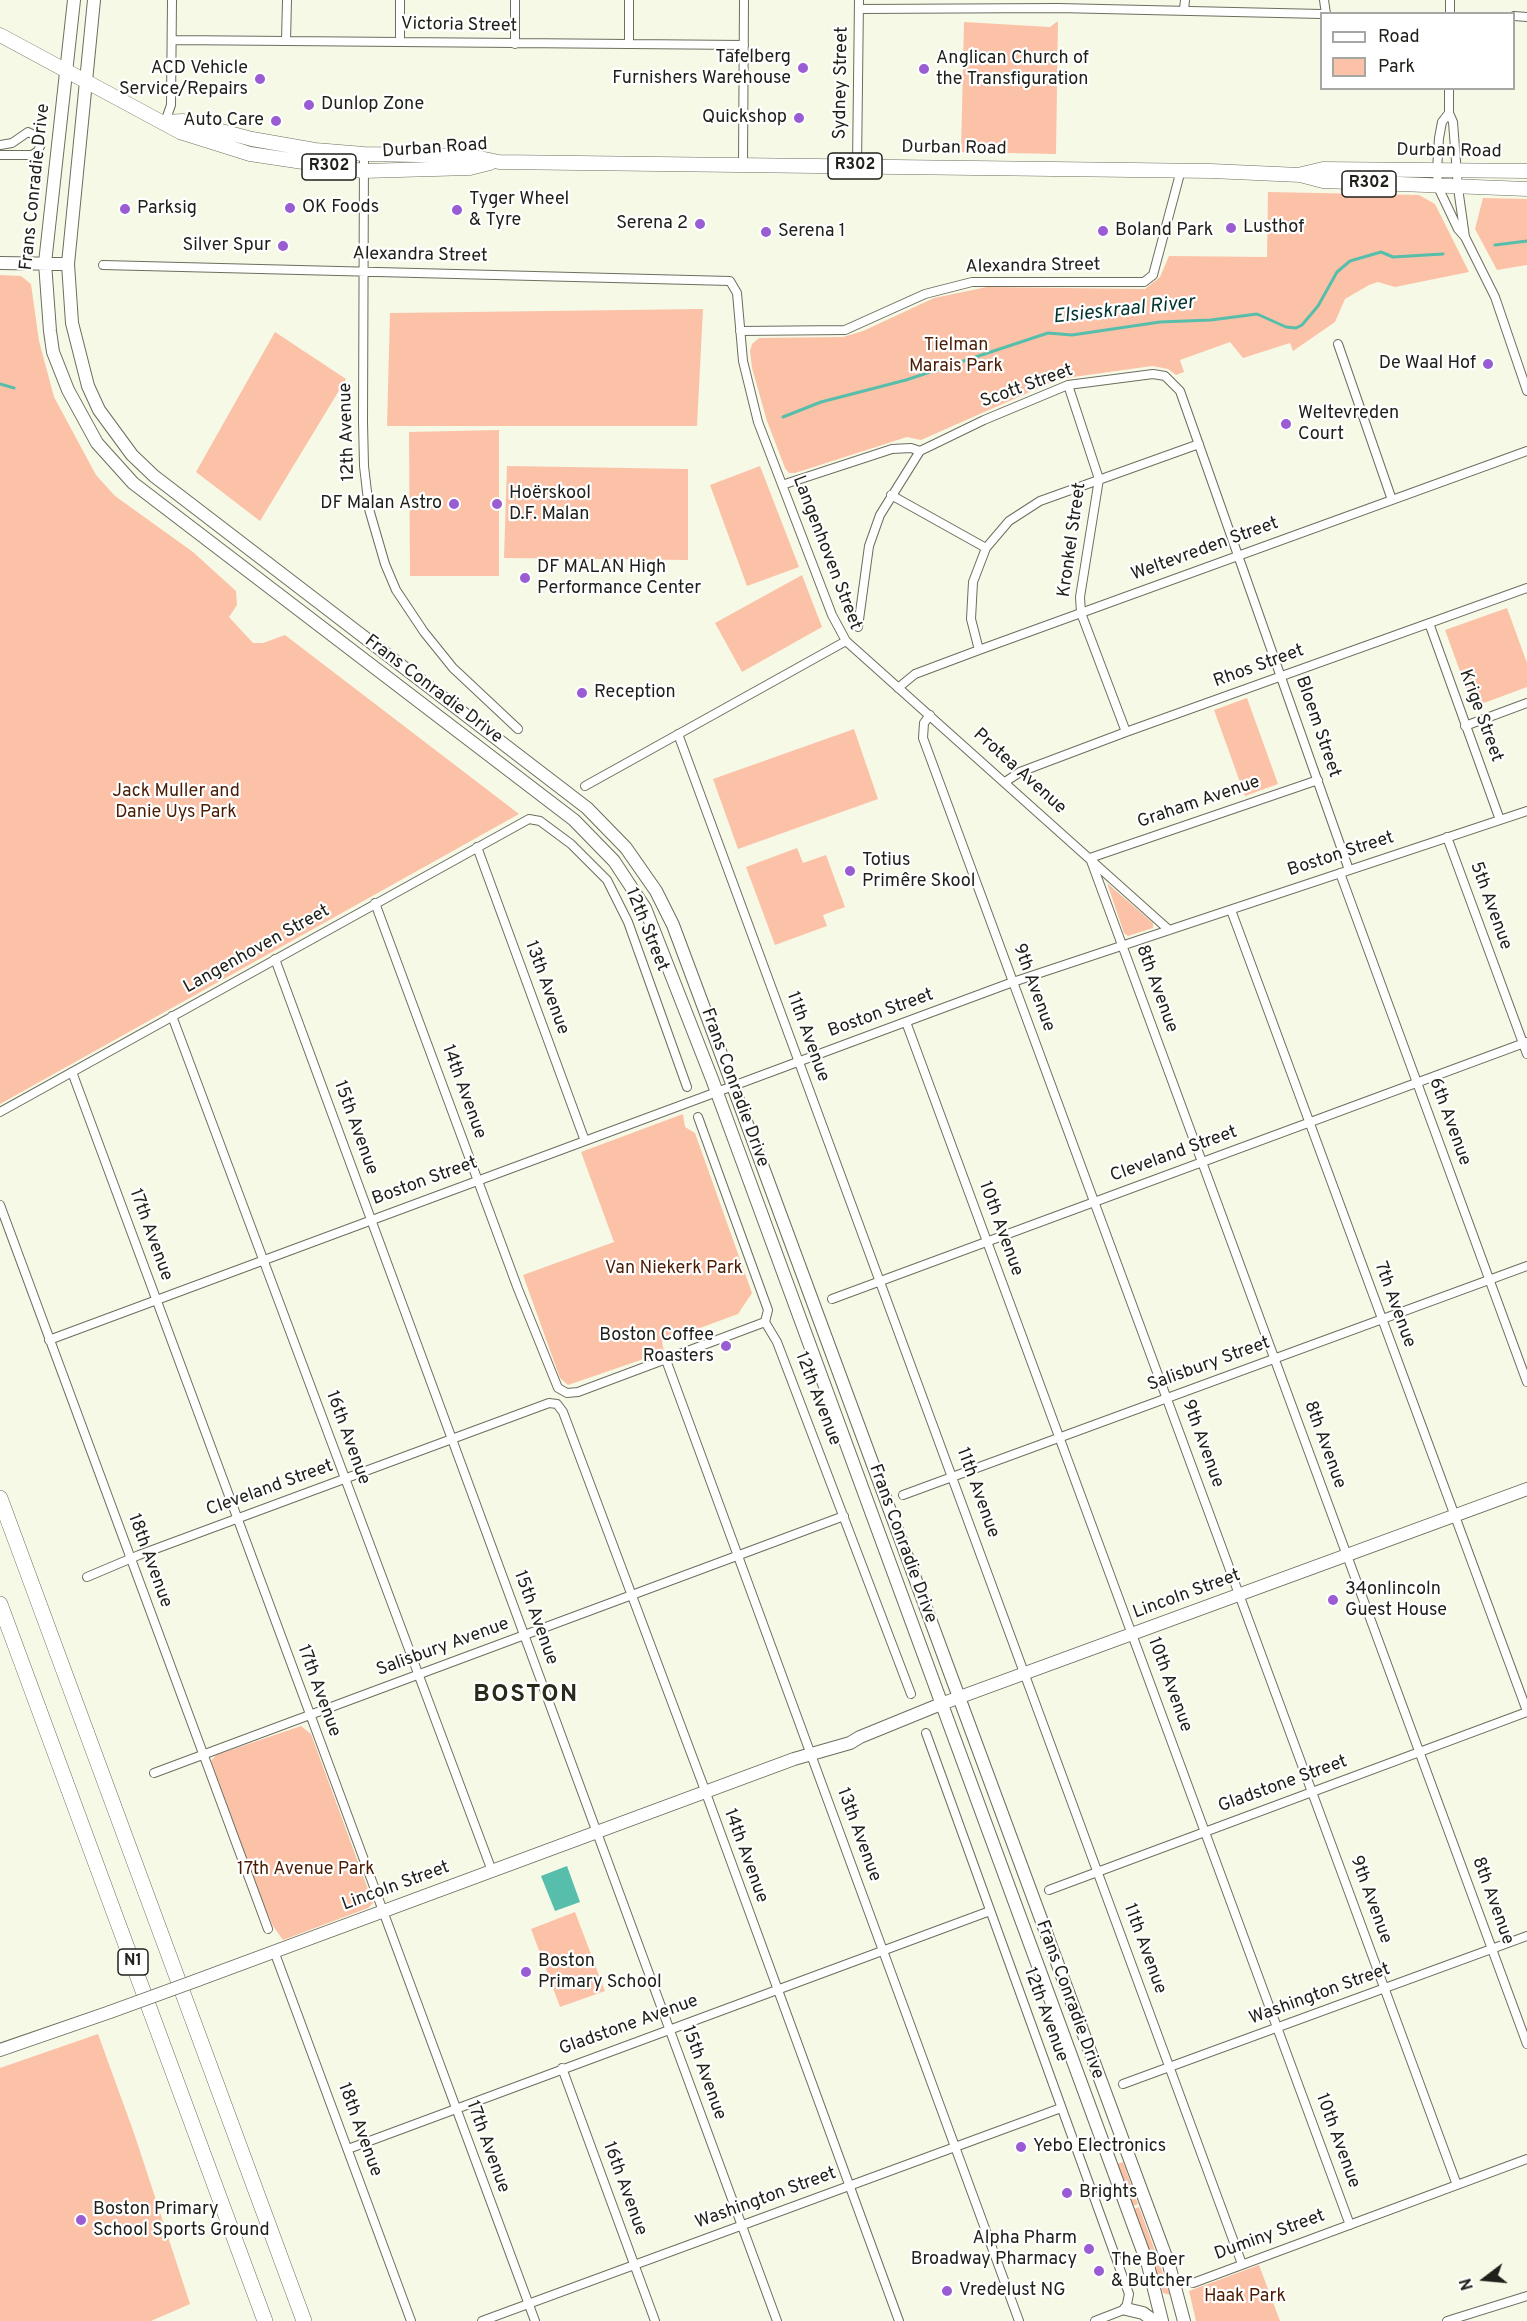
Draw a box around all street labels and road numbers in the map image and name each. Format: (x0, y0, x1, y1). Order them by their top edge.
street label: Victoria Street (401, 14, 517, 38)
street label: Sydney Street (830, 26, 854, 140)
street label: Frans Conradie Drive (16, 103, 56, 271)
street label: Durban Road (382, 135, 488, 163)
street label: Durban Road (901, 137, 1007, 161)
street label: Durban Road (1396, 140, 1502, 164)
road number: R302 (828, 153, 882, 179)
road number: R302 (302, 154, 356, 180)
road number: R302 (1342, 171, 1396, 197)
street label: Alexandra Street (352, 244, 488, 268)
street label: Alexandra Street (965, 255, 1101, 279)
street label: Scott Street (978, 360, 1076, 414)
street label: 12th Avenue (335, 382, 361, 482)
street label: Langenhoven Street (787, 473, 865, 633)
street label: Kronkel Street (1054, 481, 1092, 599)
street label: Weltevreden Street (1128, 513, 1282, 587)
street label: Frans Conradie Drive (360, 631, 506, 749)
street label: Rhos Street (1211, 641, 1307, 693)
street label: Krige Street (1453, 667, 1507, 765)
street label: Bloem Street (1290, 673, 1344, 781)
street label: Protea Avenue (968, 725, 1070, 819)
street label: Graham Avenue (1135, 772, 1263, 834)
street label: Boston Street (1285, 828, 1397, 882)
street label: 5th Avenue (1464, 859, 1516, 953)
street label: 12th Street (619, 885, 673, 975)
street label: Langenhoven Street (180, 901, 334, 999)
street label: 13th Avenue (519, 938, 573, 1038)
street label: 9th Avenue (1007, 941, 1059, 1035)
street label: 8th Avenue (1130, 942, 1182, 1036)
street label: Boston Street (825, 985, 937, 1043)
street label: 11th Avenue (781, 989, 833, 1085)
street label: Frans Conradie Drive (695, 1006, 773, 1170)
street label: 14th Avenue (436, 1042, 490, 1142)
street label: 6th Avenue (1423, 1075, 1475, 1169)
street label: 15th Avenue (328, 1078, 382, 1178)
street label: Cleveland Street (1108, 1122, 1240, 1188)
street label: Boston Street (369, 1153, 481, 1211)
street label: 10th Avenue (973, 1179, 1027, 1279)
street label: 17th Avenue (123, 1186, 177, 1284)
street label: 7th Avenue (1368, 1259, 1420, 1351)
street label: Salisbury Street (1145, 1333, 1273, 1397)
street label: 12th Avenue (789, 1349, 845, 1449)
street label: 16th Avenue (320, 1388, 374, 1488)
street label: 9th Avenue (1176, 1397, 1228, 1491)
street label: 8th Avenue (1298, 1398, 1350, 1492)
street label: 11th Avenue (951, 1445, 1003, 1541)
street label: Cleveland Street (204, 1456, 336, 1522)
street label: Frans Conradie Drive (863, 1462, 941, 1626)
street label: 18th Avenue (122, 1511, 176, 1611)
street label: Lincoln Street (1130, 1566, 1244, 1624)
street label: 15th Avenue (508, 1568, 562, 1668)
street label: Salisbury Avenue (374, 1614, 512, 1682)
street label: 10th Avenue (1142, 1635, 1196, 1735)
street label: 17th Avenue (291, 1642, 345, 1740)
street label: Gladstone Street (1216, 1752, 1350, 1818)
street label: 13th Avenue (831, 1785, 885, 1885)
street label: 14th Avenue (718, 1806, 772, 1906)
street label: 9th Avenue (1344, 1853, 1396, 1947)
street label: 8th Avenue (1466, 1854, 1518, 1948)
street label: Lincoln Street (339, 1858, 453, 1916)
street label: 11th Avenue (1118, 1901, 1170, 1997)
street label: Frans Conradie Drive (1030, 1918, 1108, 2082)
road number: N1 (118, 1949, 148, 1975)
street label: Washington Street (1247, 1959, 1393, 2031)
street label: 12th Avenue (1018, 1965, 1072, 2065)
street label: Gladstone Avenue (557, 1991, 701, 2061)
street label: 15th Avenue (676, 2023, 730, 2123)
street label: 18th Avenue (332, 2080, 386, 2180)
street label: 10th Avenue (1310, 2091, 1364, 2191)
street label: 17th Avenue (460, 2098, 514, 2196)
street label: 16th Avenue (597, 2139, 651, 2239)
street label: Washington Street (693, 2163, 839, 2235)
street label: Duminy Street (1212, 2206, 1328, 2266)

